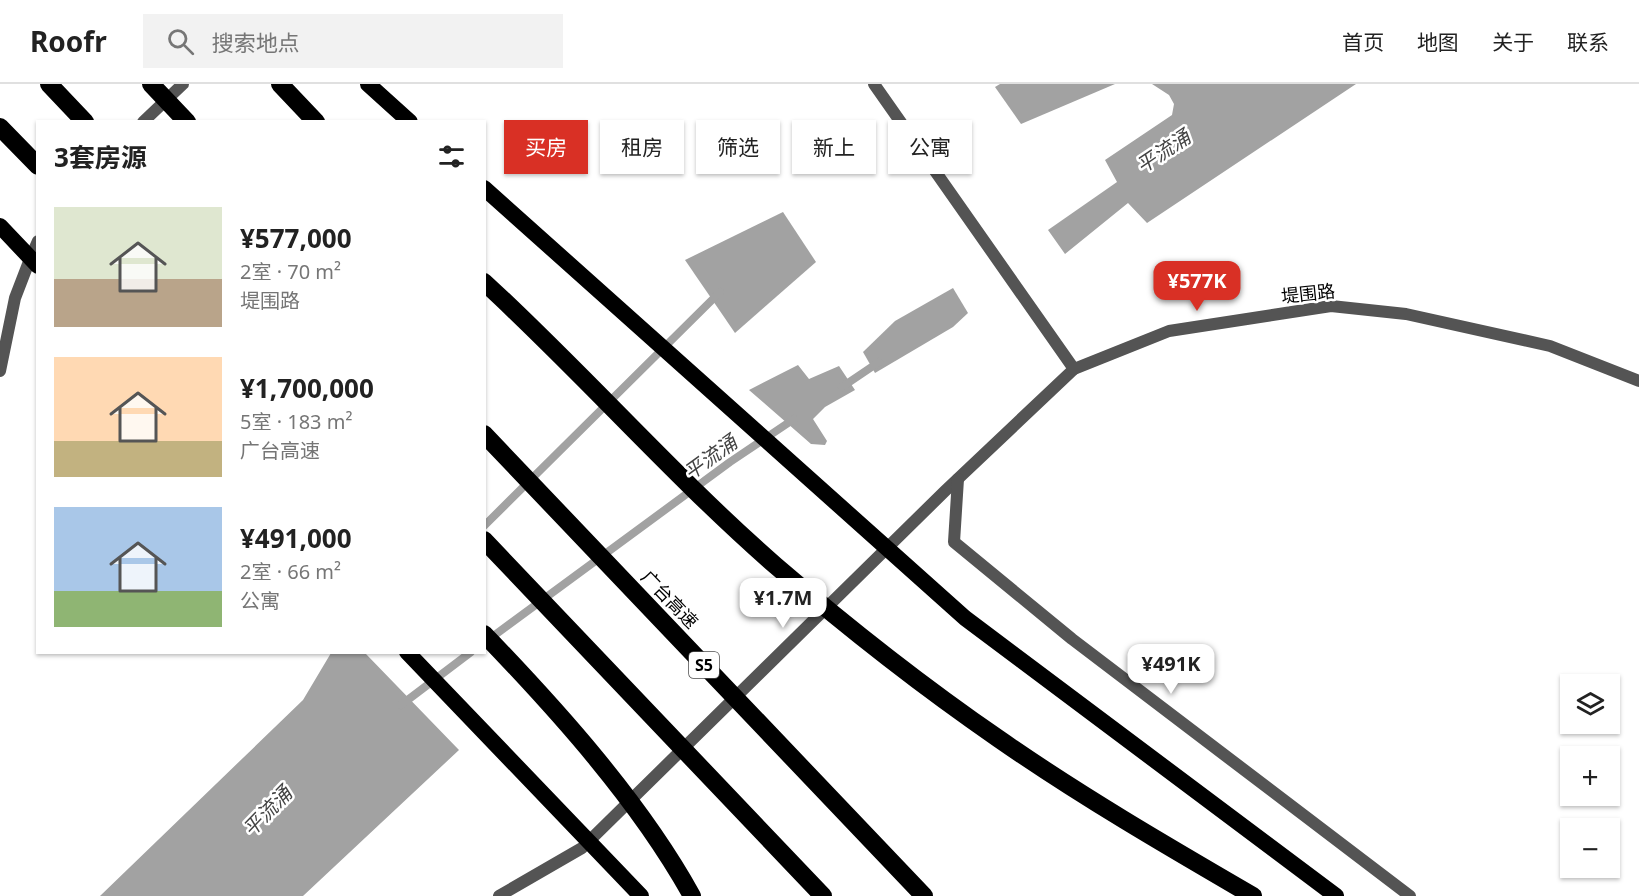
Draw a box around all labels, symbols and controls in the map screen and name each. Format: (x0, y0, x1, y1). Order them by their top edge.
search box (143, 14, 563, 68)
text: Roofr (30, 22, 107, 60)
icon: search (164, 25, 197, 58)
text: 搜索地点 (212, 27, 300, 57)
text: 首页 (1342, 28, 1384, 56)
text: 地图 (1417, 28, 1459, 56)
text: 关于 (1492, 28, 1534, 56)
text: 联系 (1567, 28, 1609, 56)
chip: 买房 (504, 120, 588, 174)
chip: 租房 (600, 120, 684, 174)
chip: 筛选 (696, 120, 780, 174)
chip: 新上 (792, 120, 876, 174)
chip: 公寓 (888, 120, 972, 174)
water label: 平流涌 (1131, 122, 1197, 179)
text: 3套房源 (54, 139, 147, 175)
icon: filters (435, 140, 468, 173)
text: ¥577,000 (240, 220, 352, 256)
icon: home (102, 231, 174, 303)
text: 2室 · 70 m² (240, 258, 341, 285)
pin: ¥577K (1155, 261, 1239, 312)
text: ¥577K (1167, 267, 1227, 294)
street label: 堤围路 (1280, 278, 1336, 308)
text: 堤围路 (240, 287, 300, 314)
text: ¥1,700,000 (240, 370, 374, 406)
icon: home (102, 381, 174, 453)
text: 5室 · 183 m² (240, 408, 352, 435)
water label: 平流涌 (678, 427, 744, 486)
text: 广台高速 (240, 437, 320, 464)
text: ¥491,000 (240, 520, 352, 556)
icon: home (102, 531, 174, 603)
text: 2室 · 66 m² (240, 558, 341, 585)
street label: 广台高速 (636, 565, 704, 633)
pin: ¥1.7M (741, 578, 825, 629)
text: ¥1.7M (754, 584, 812, 611)
text: 公寓 (240, 587, 280, 614)
pin: ¥491K (1129, 644, 1213, 695)
text: ¥491K (1141, 650, 1201, 677)
road number: S5 (689, 652, 719, 678)
map controls (1560, 674, 1620, 878)
button: layers (1560, 674, 1620, 734)
button: + (1560, 746, 1620, 806)
water label: 平流涌 (236, 779, 299, 842)
button: − (1560, 818, 1620, 878)

